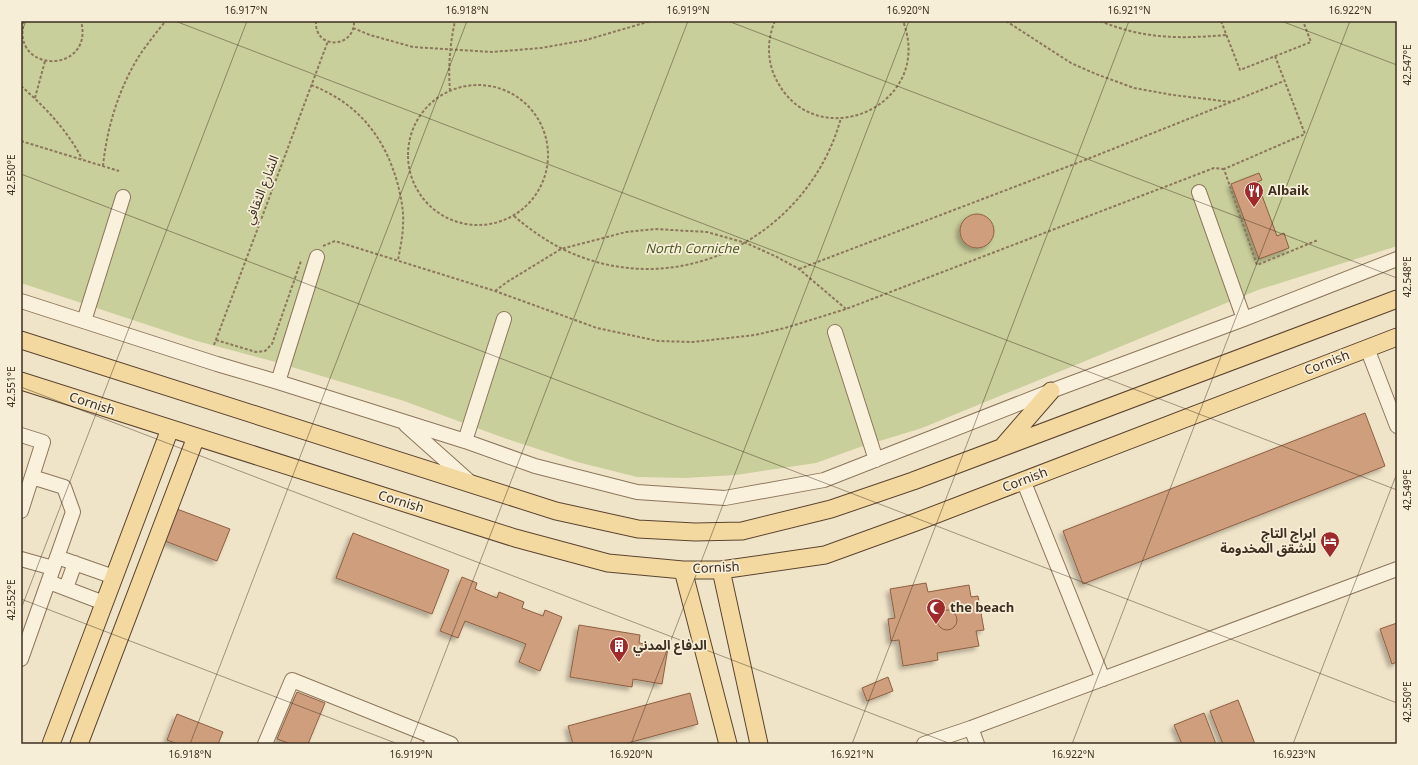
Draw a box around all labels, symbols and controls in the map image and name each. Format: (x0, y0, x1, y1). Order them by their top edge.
text: 16.917°N (224, 0, 268, 21)
text: 16.918°N (445, 0, 489, 21)
text: 16.919°N (666, 0, 710, 21)
text: 16.920°N (886, 0, 930, 21)
text: 16.921°N (1107, 0, 1151, 21)
text: 16.922°N (1328, 0, 1372, 21)
text: 42.547°E (1397, 44, 1418, 86)
street label: الشارع الثقافي (236, 151, 288, 229)
text: 42.550°E (1, 154, 22, 196)
place label: Albaik (1268, 177, 1310, 205)
restaurant icon: Albaik (1243, 180, 1265, 208)
park label: North Corniche (645, 235, 739, 263)
text: 42.548°E (1397, 256, 1418, 298)
street label: Cornish (1300, 341, 1354, 385)
text: 42.551°E (1, 366, 22, 408)
street label: Cornish (65, 383, 119, 425)
street label: Cornish (998, 458, 1052, 502)
text: 42.549°E (1397, 469, 1418, 511)
street label: Cornish (374, 482, 428, 522)
place label: ابراج التاج للشقق المخدومة (1220, 520, 1316, 563)
hotel icon: ابراج التاج للشقق المخدومة (1319, 530, 1341, 558)
street label: Cornish (692, 553, 740, 583)
text: 42.552°E (1, 579, 22, 621)
place label: the beach (950, 594, 1014, 622)
mosque icon: the beach (925, 597, 947, 625)
place label: الدفاع المدني (633, 632, 707, 660)
building icon: الدفاع المدني (608, 635, 630, 663)
text: 42.550°E (1397, 681, 1418, 723)
text: 16.918°N (168, 744, 212, 765)
text: 16.919°N (389, 744, 433, 765)
text: 16.920°N (609, 744, 653, 765)
text: 16.921°N (830, 744, 874, 765)
text: 16.922°N (1051, 744, 1095, 765)
text: 16.923°N (1272, 744, 1316, 765)

